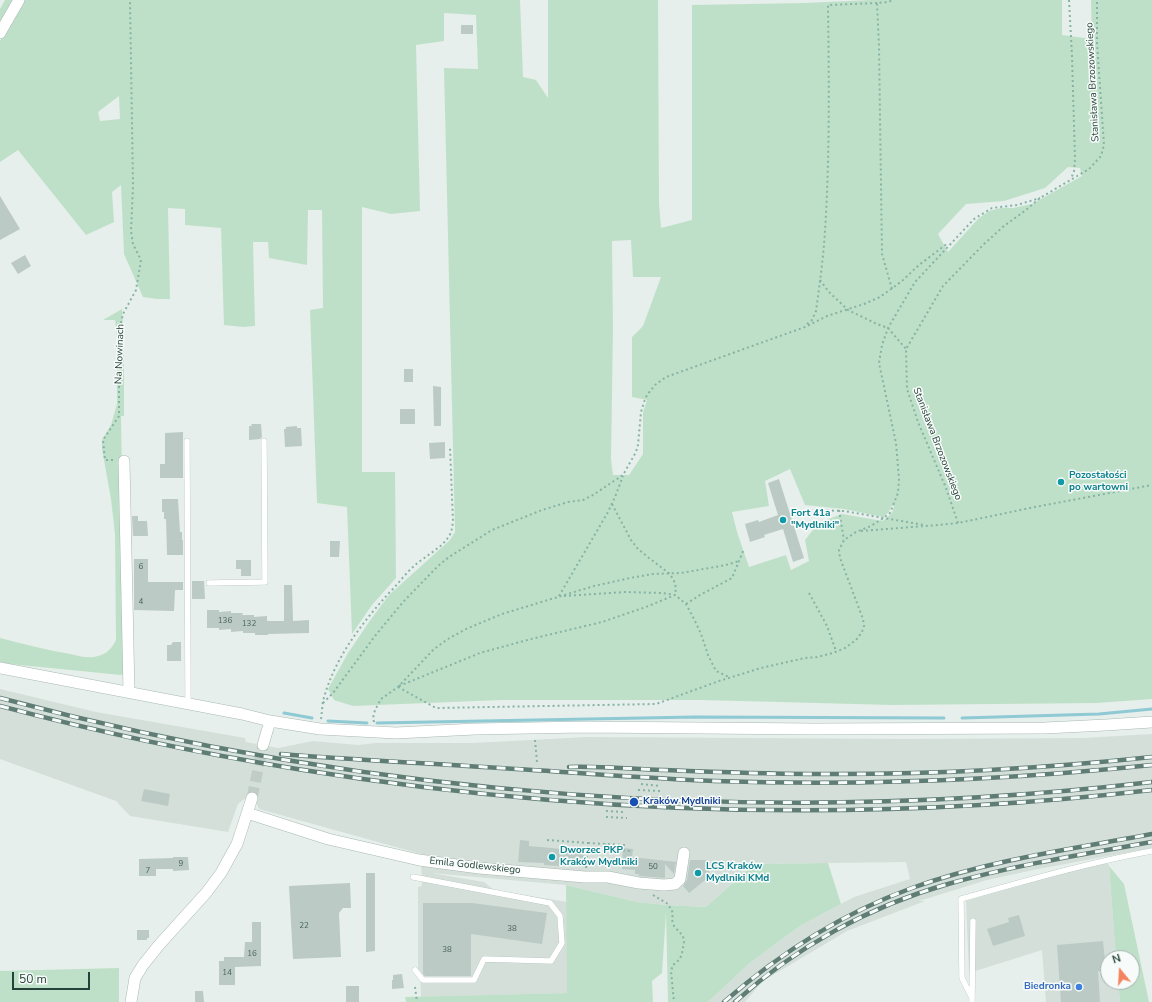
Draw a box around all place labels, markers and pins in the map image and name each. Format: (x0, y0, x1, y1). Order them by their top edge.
place label: Pozostałości po wartowni (1069, 470, 1128, 494)
marker: Pozostałości po wartowni (1056, 477, 1066, 487)
place label: Fort 41a "Mydlniki" (791, 508, 839, 532)
marker: Fort 41a "Mydlniki" (778, 515, 788, 525)
marker: Kraków Mydlniki (628, 796, 640, 808)
place label: Kraków Mydlniki (643, 796, 720, 808)
place label: Dworzec PKP Kraków Mydlniki (560, 845, 637, 868)
marker: Dworzec PKP Kraków Mydlniki (547, 852, 557, 862)
place label: LCS Kraków Mydlniki KMd (706, 861, 769, 884)
marker: LCS Kraków Mydlniki KMd (693, 868, 703, 878)
place label: Biedronka (1024, 981, 1071, 993)
marker: Biedronka (1074, 982, 1084, 992)

